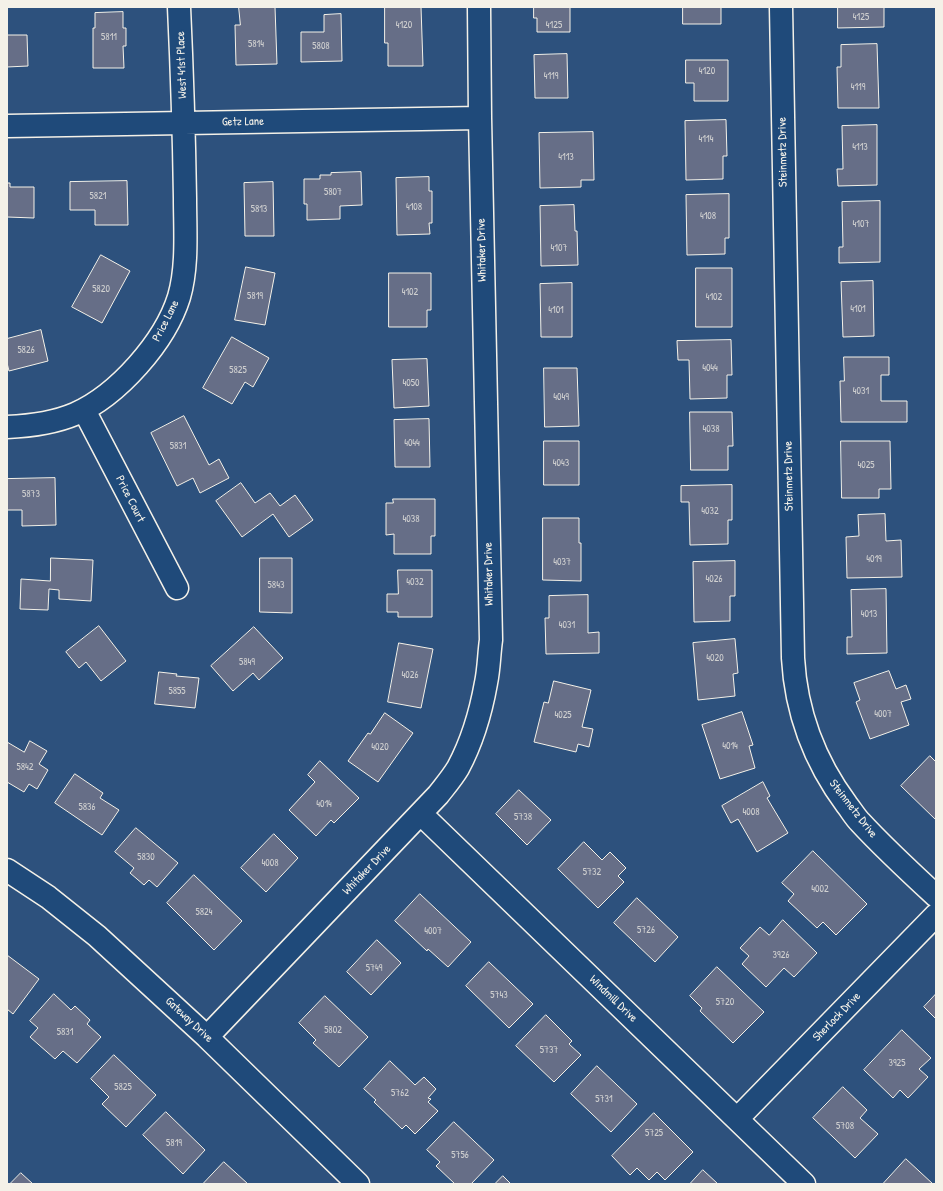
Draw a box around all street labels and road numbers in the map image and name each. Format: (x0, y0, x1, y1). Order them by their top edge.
street label: West 41st Place (174, 31, 190, 99)
street label: Getz Lane (222, 114, 264, 130)
street label: Steinmetz Drive (775, 117, 791, 187)
street label: Whitaker Drive (474, 218, 490, 282)
street label: Price Lane (149, 298, 183, 344)
street label: Steinmetz Drive (781, 441, 797, 511)
street label: Price Court (112, 473, 148, 525)
street label: Whitaker Drive (481, 542, 497, 606)
street label: Steinmetz Drive (826, 777, 880, 841)
street label: Whitaker Drive (340, 842, 394, 898)
street label: Windmill Drive (586, 972, 640, 1026)
street label: Sherlock Drive (810, 989, 864, 1045)
street label: Gateway Drive (162, 994, 216, 1046)

